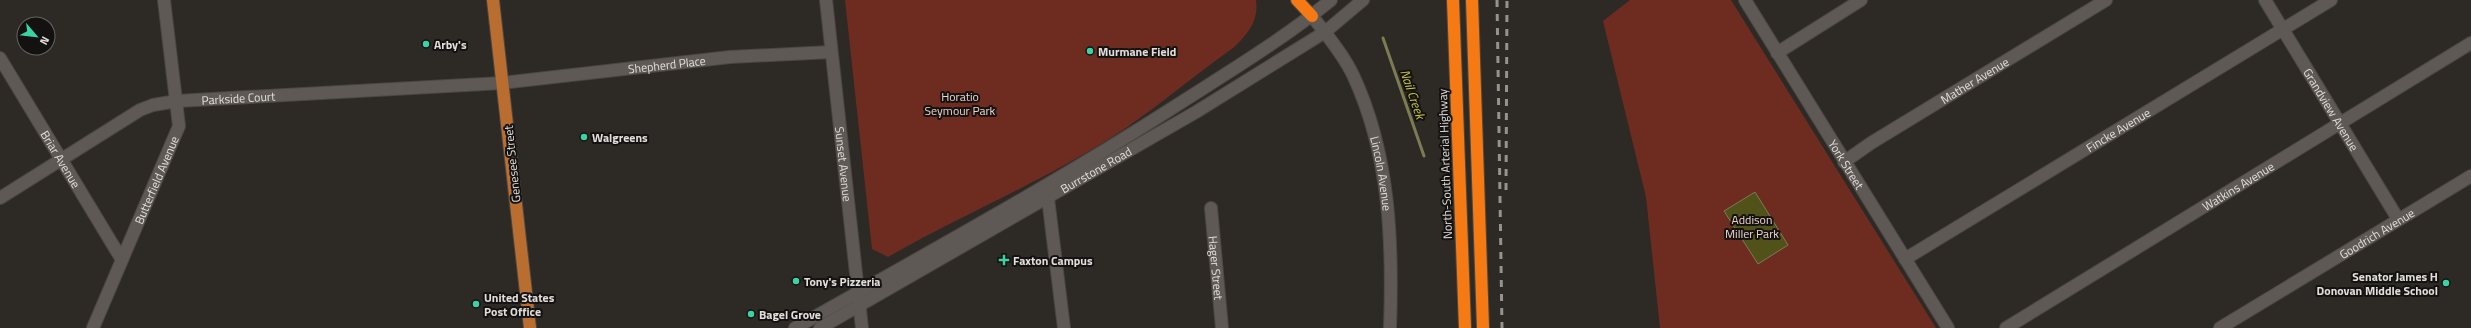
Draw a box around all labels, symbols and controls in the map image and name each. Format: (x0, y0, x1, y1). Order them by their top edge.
north arrow (16, 16, 56, 56)
text: N (36, 34, 54, 48)
place label: Arby's (434, 35, 467, 54)
marker: Arby's (421, 39, 431, 49)
place label: Murmane Field (1098, 42, 1176, 61)
marker: Murmane Field (1085, 46, 1095, 56)
street label: Shepherd Place (627, 50, 707, 78)
street label: Mather Avenue (1936, 52, 2012, 108)
street label: Grandview Avenue (2299, 64, 2364, 155)
water label: Nail Creek (1395, 67, 1432, 124)
street label: Parkside Court (201, 86, 276, 109)
park label: Horatio Seymour Park (925, 87, 996, 120)
street label: North-South Arterial Highway (1433, 88, 1457, 240)
street label: Fincke Avenue (2082, 103, 2154, 157)
street label: Genesee Street (498, 124, 525, 203)
street label: Briar Avenue (36, 126, 86, 192)
street label: Sunset Avenue (830, 126, 858, 203)
place label: Walgreens (592, 128, 648, 147)
marker: Walgreens (579, 132, 589, 142)
street label: Butterfield Avenue (129, 133, 183, 227)
street label: Lincoln Avenue (1366, 134, 1397, 212)
street label: York Street (1824, 136, 1870, 193)
street label: Burrstone Road (1057, 142, 1135, 198)
street label: Watkins Avenue (2198, 157, 2278, 215)
street label: Goodrich Avenue (2335, 203, 2418, 263)
park label: Addison Miller Park (1725, 210, 1779, 243)
street label: Hager Street (1204, 235, 1229, 301)
place label: Faxton Campus (1013, 251, 1093, 270)
marker: Faxton Campus (998, 254, 1010, 266)
place label: Senator James H Donovan Middle School (2317, 267, 2438, 300)
place label: Tony's Pizzeria (804, 272, 881, 291)
marker: Tony's Pizzeria (791, 276, 801, 286)
marker: Senator James H Donovan Middle School (2441, 278, 2451, 288)
place label: United States Post Office (484, 288, 555, 321)
marker: United States Post Office (471, 299, 481, 309)
place label: Bagel Grove (759, 305, 821, 324)
marker: Bagel Grove (746, 309, 756, 319)

